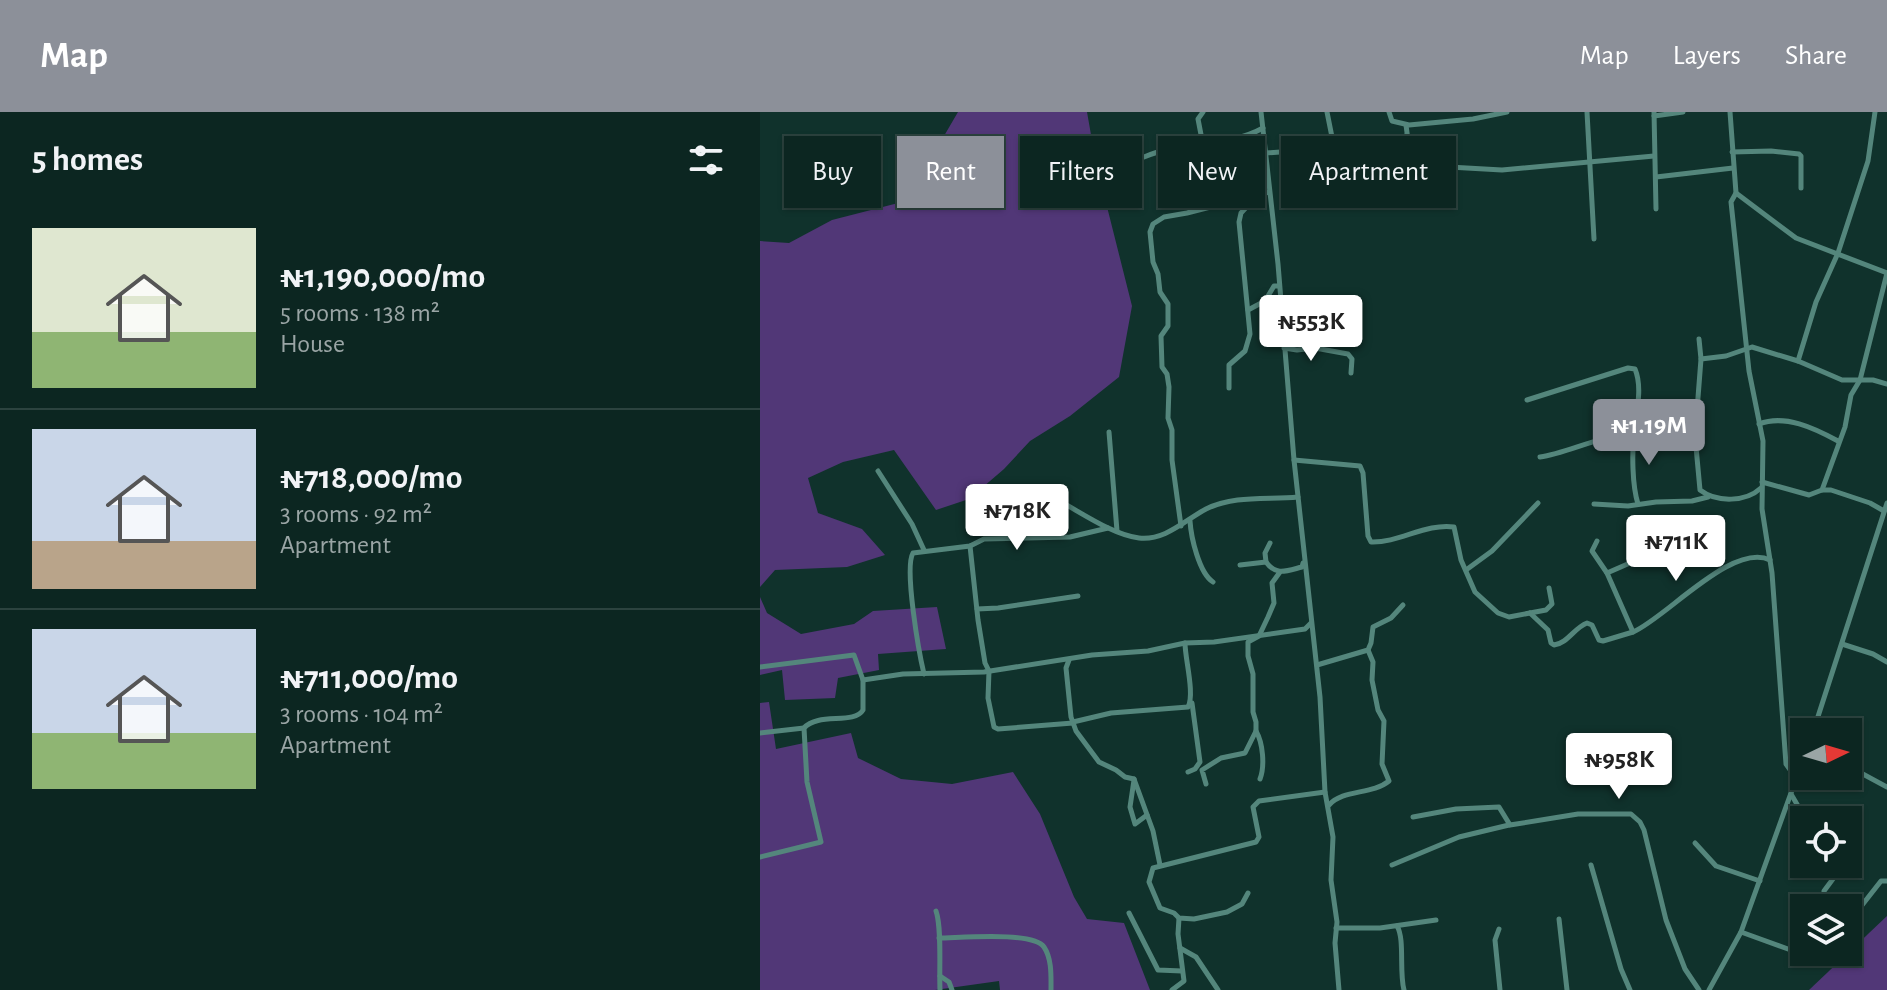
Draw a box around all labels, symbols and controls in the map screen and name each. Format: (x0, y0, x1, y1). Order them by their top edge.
text: Map (40, 37, 108, 75)
text: Map (1580, 42, 1629, 70)
text: Layers (1673, 42, 1741, 70)
text: Share (1785, 42, 1847, 70)
chip: Buy (784, 136, 881, 208)
chip: Rent (897, 136, 1004, 208)
chip: Filters (1020, 136, 1142, 208)
chip: New (1158, 136, 1265, 208)
chip: Apartment (1281, 136, 1456, 208)
icon: filters (684, 138, 728, 182)
text: 5 homes (32, 143, 143, 177)
icon: home (96, 260, 192, 356)
text: ₦1,190,000/mo (280, 260, 485, 294)
pin: ₦553K (1255, 295, 1367, 363)
text: 5 rooms · 138 m² (280, 300, 440, 326)
text: ₦553K (1277, 308, 1345, 334)
text: House (280, 331, 345, 357)
pin: ₦1.19M (1584, 399, 1714, 467)
text: ₦1.19M (1611, 412, 1687, 438)
icon: home (96, 461, 192, 557)
text: ₦718,000/mo (280, 461, 462, 495)
pin: ₦718K (961, 484, 1073, 552)
text: ₦718K (984, 497, 1050, 523)
text: 3 rooms · 92 m² (280, 501, 432, 527)
pin: ₦711K (1620, 515, 1732, 583)
text: ₦711K (1644, 528, 1708, 554)
text: Apartment (280, 532, 391, 558)
icon: home (96, 661, 192, 757)
text: ₦711,000/mo (280, 661, 458, 695)
text: 3 rooms · 104 m² (280, 701, 443, 727)
north arrow (1790, 718, 1862, 790)
map controls (1790, 718, 1862, 966)
text: Apartment (280, 732, 391, 758)
pin: ₦958K (1563, 733, 1675, 801)
text: ₦958K (1584, 746, 1654, 772)
button: locate (1790, 806, 1862, 878)
button: layers (1790, 894, 1862, 966)

